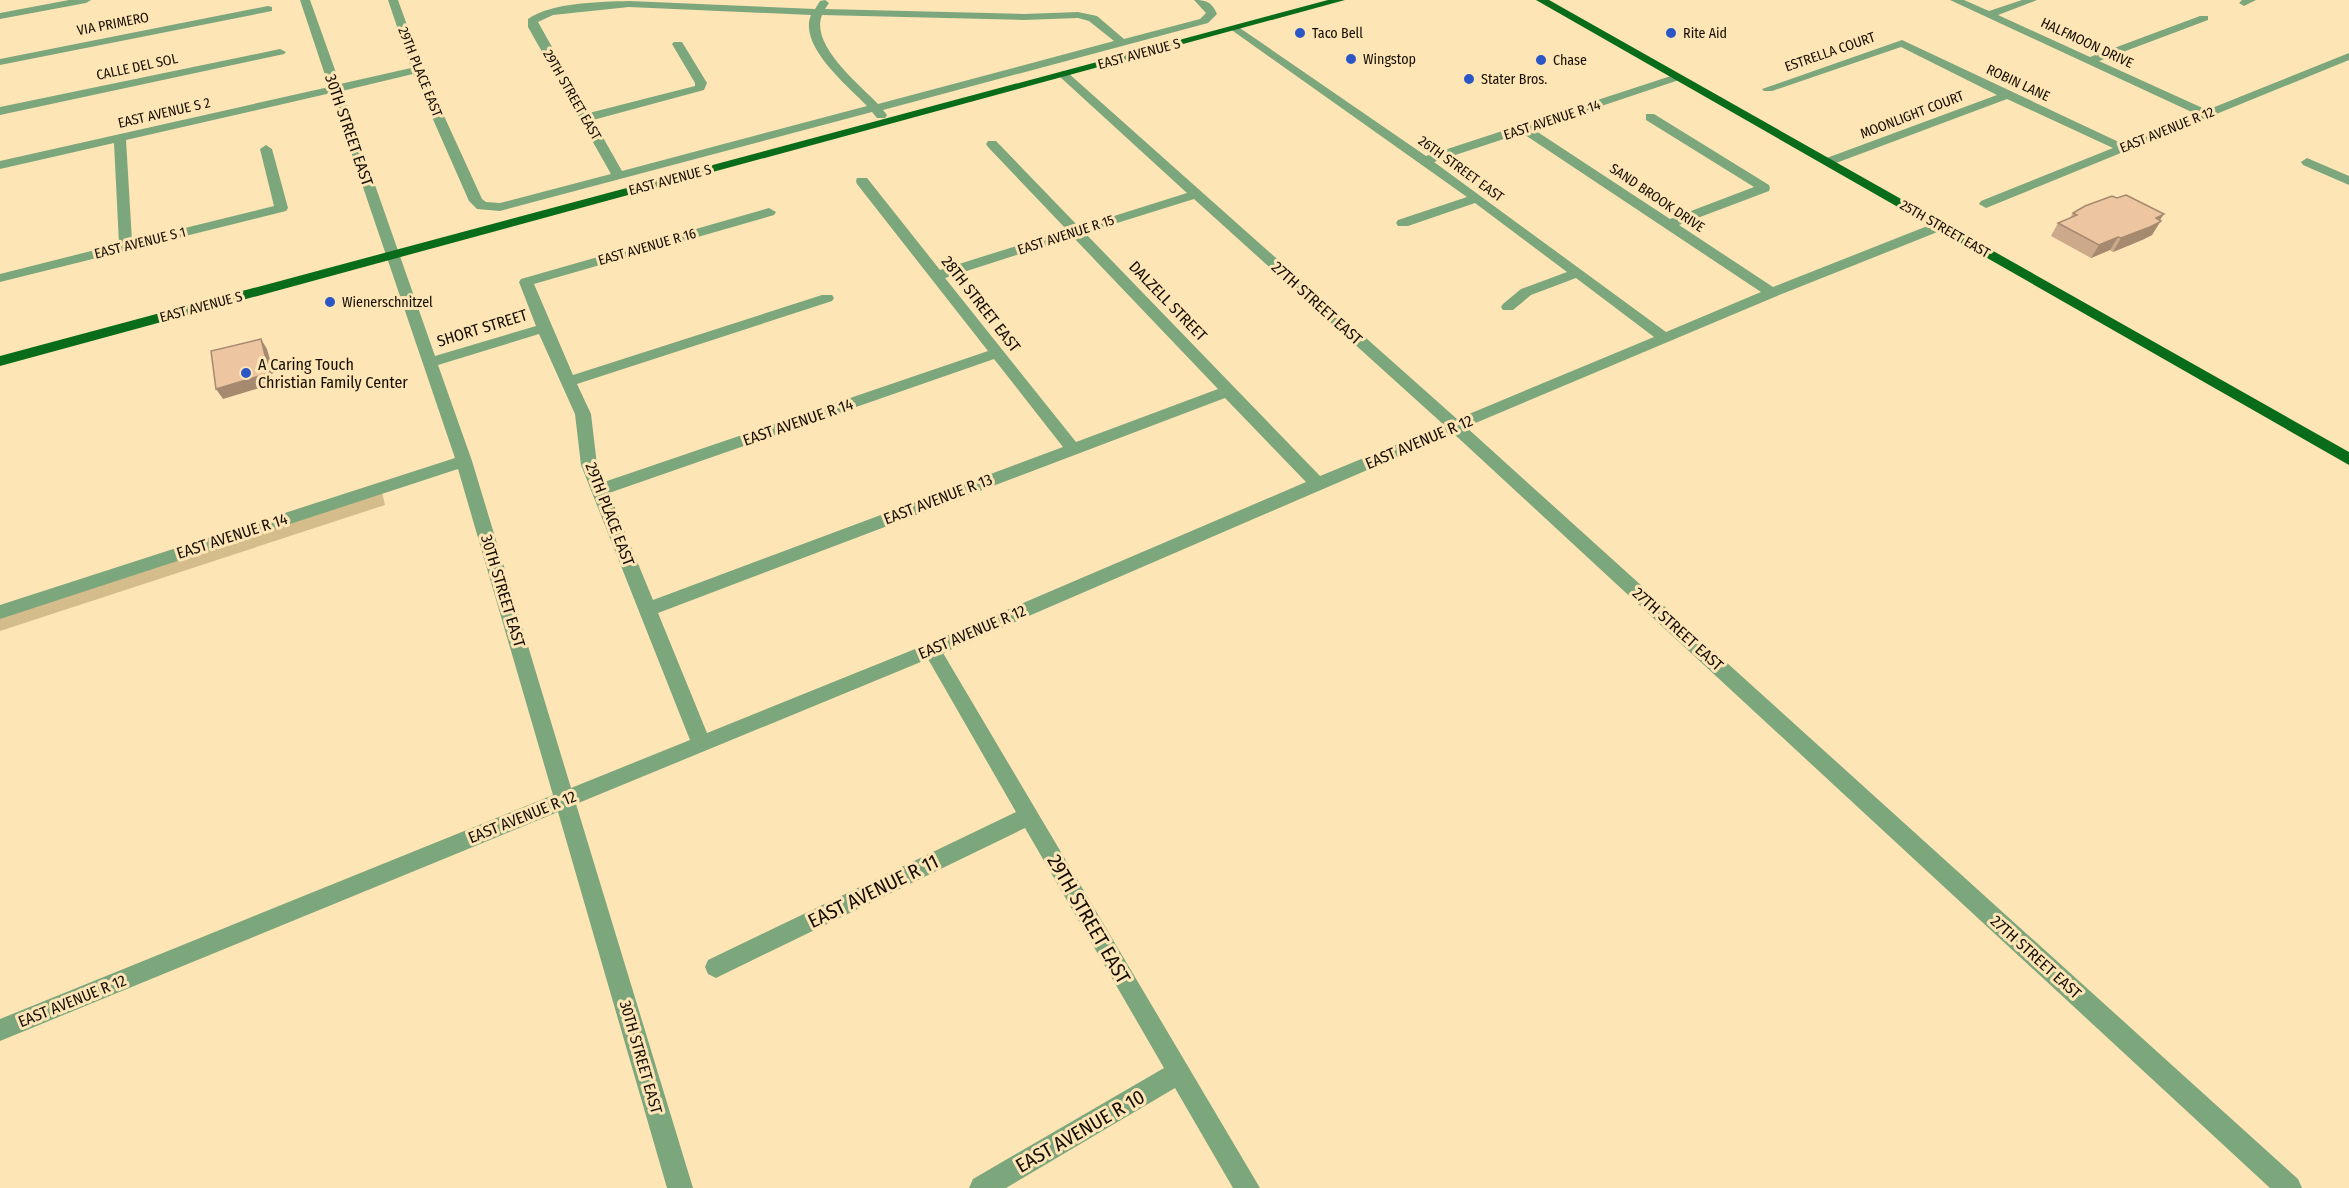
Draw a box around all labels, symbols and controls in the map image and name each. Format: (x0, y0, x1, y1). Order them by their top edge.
street label: VIA PRIMERO (76, 9, 151, 39)
street label: HALFMOON DRIVE (2038, 14, 2136, 72)
street label: 29TH PLACE EAST (394, 24, 446, 120)
place label: Taco Bell (1312, 25, 1363, 42)
place label: Rite Aid (1683, 25, 1727, 42)
marker: Taco Bell (1293, 26, 1307, 40)
marker: Rite Aid (1664, 26, 1678, 40)
street label: ESTRELLA COURT (1783, 28, 1878, 75)
street label: EAST AVENUE S (1096, 35, 1182, 73)
street label: 29TH STREET EAST (539, 47, 605, 144)
street label: CALLE DEL SOL (95, 50, 179, 84)
place label: Wingstop (1363, 51, 1416, 68)
marker: Wingstop (1344, 52, 1358, 66)
place label: Chase (1553, 52, 1587, 69)
marker: Chase (1534, 53, 1548, 67)
street label: ROBIN LANE (1984, 61, 2053, 105)
place label: Stater Bros. (1481, 71, 1547, 88)
street label: 30TH STREET EAST (321, 72, 377, 189)
marker: Stater Bros. (1462, 72, 1476, 86)
street label: MOONLIGHT COURT (1858, 87, 1967, 143)
street label: EAST AVENUE S 2 (116, 94, 212, 132)
street label: EAST AVENUE R 14 (1501, 96, 1603, 144)
street label: EAST AVENUE R 12 (2117, 103, 2217, 157)
street label: 26TH STREET EAST (1415, 132, 1507, 206)
street label: SAND BROOK DRIVE (1606, 160, 1708, 236)
street label: EAST AVENUE S (627, 161, 713, 199)
street label: 25TH STREET EAST (1897, 196, 1993, 262)
street label: EAST AVENUE R 15 (1016, 211, 1116, 259)
street label: EAST AVENUE S 1 (93, 223, 187, 263)
street label: EAST AVENUE R 16 (596, 225, 698, 269)
street label: 28TH STREET EAST (938, 252, 1025, 356)
street label: DALZELL STREET (1125, 257, 1211, 345)
street label: 27TH STREET EAST (1268, 257, 1367, 349)
street label: EAST AVENUE S (158, 288, 244, 326)
place label: Wienerschnitzel (342, 294, 433, 311)
marker: Wienerschnitzel (323, 295, 337, 309)
street label: SHORT STREET (435, 305, 530, 351)
place label: A Caring Touch Christian Family Center (258, 355, 408, 392)
marker: A Caring Touch Christian Family Center (239, 366, 253, 380)
street label: EAST AVENUE R 14 (740, 394, 856, 450)
street label: EAST AVENUE R 12 (1363, 411, 1475, 473)
street label: 29TH PLACE EAST (582, 460, 639, 569)
street label: EAST AVENUE R 13 (881, 470, 995, 528)
street label: EAST AVENUE R 14 (174, 509, 290, 563)
street label: 30TH STREET EAST (477, 532, 529, 650)
street label: 27TH STREET EAST (1629, 583, 1728, 675)
street label: EAST AVENUE R 12 (916, 601, 1028, 663)
street label: EAST AVENUE R 12 (465, 787, 579, 847)
street label: EAST AVENUE R 11 (804, 849, 942, 933)
street label: 29TH STREET EAST (1042, 850, 1136, 988)
street label: 27TH STREET EAST (1987, 911, 2086, 1003)
street label: EAST AVENUE R 12 (15, 971, 129, 1031)
street label: 30TH STREET EAST (616, 998, 666, 1116)
street label: EAST AVENUE R 10 (1011, 1084, 1149, 1178)

